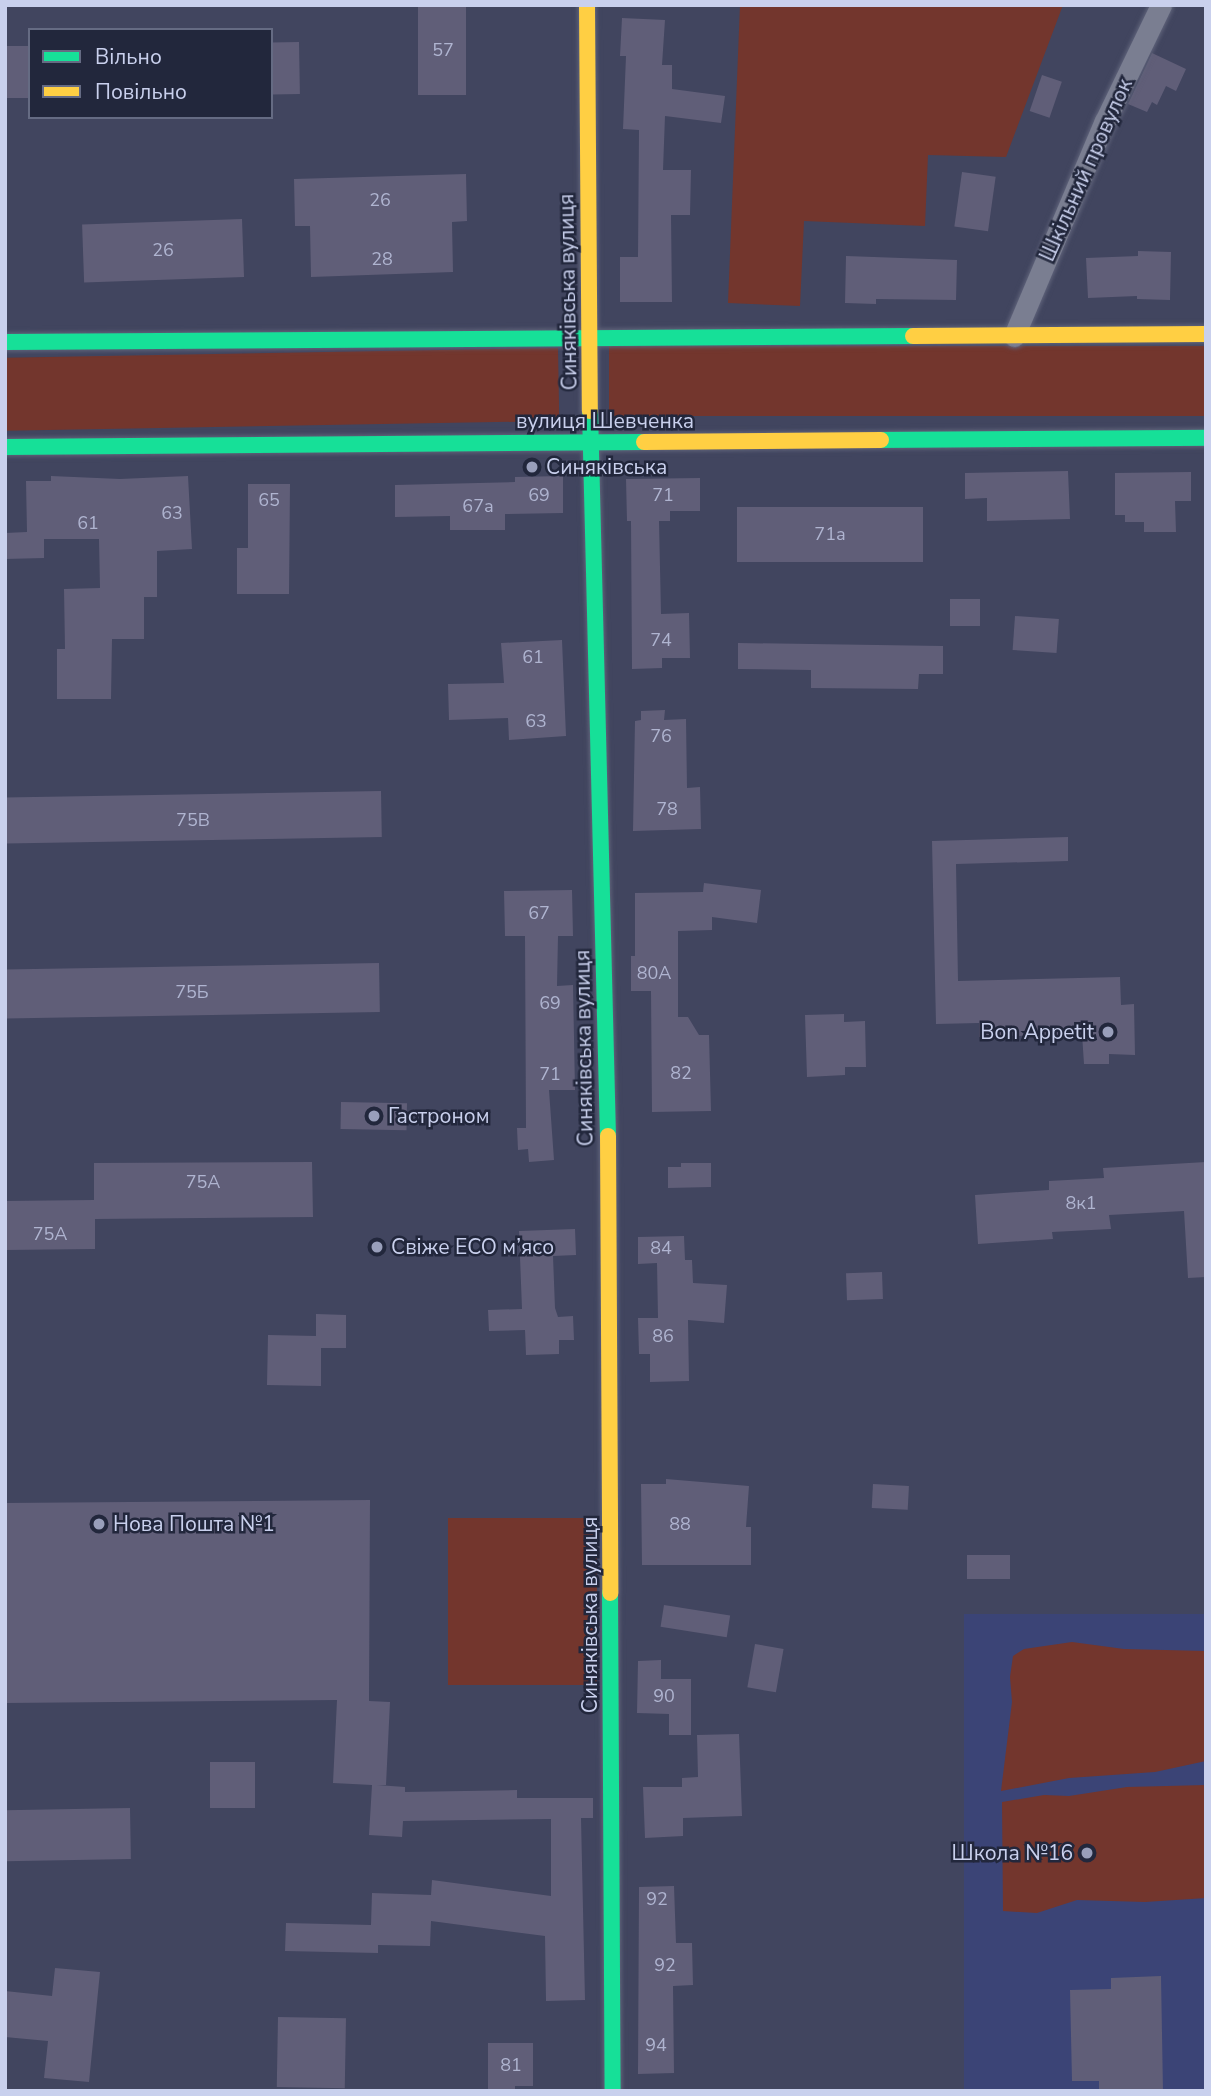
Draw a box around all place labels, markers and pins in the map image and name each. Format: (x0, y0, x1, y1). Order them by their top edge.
place label: Синяківська (546, 454, 667, 480)
marker: Синяківська (524, 459, 540, 475)
place label: Bon Appetit (980, 1019, 1094, 1045)
marker: Bon Appetit (1100, 1024, 1116, 1040)
place label: Гастроном (388, 1103, 489, 1129)
marker: Гастроном (366, 1108, 382, 1124)
place label: Свіже ECO м’ясо (391, 1234, 554, 1260)
marker: Свіже ECO м’ясо (369, 1239, 385, 1255)
place label: Нова Пошта №1 (113, 1511, 275, 1537)
marker: Нова Пошта №1 (91, 1516, 107, 1532)
place label: Школа №16 (952, 1840, 1073, 1866)
marker: Школа №16 (1079, 1845, 1095, 1861)

